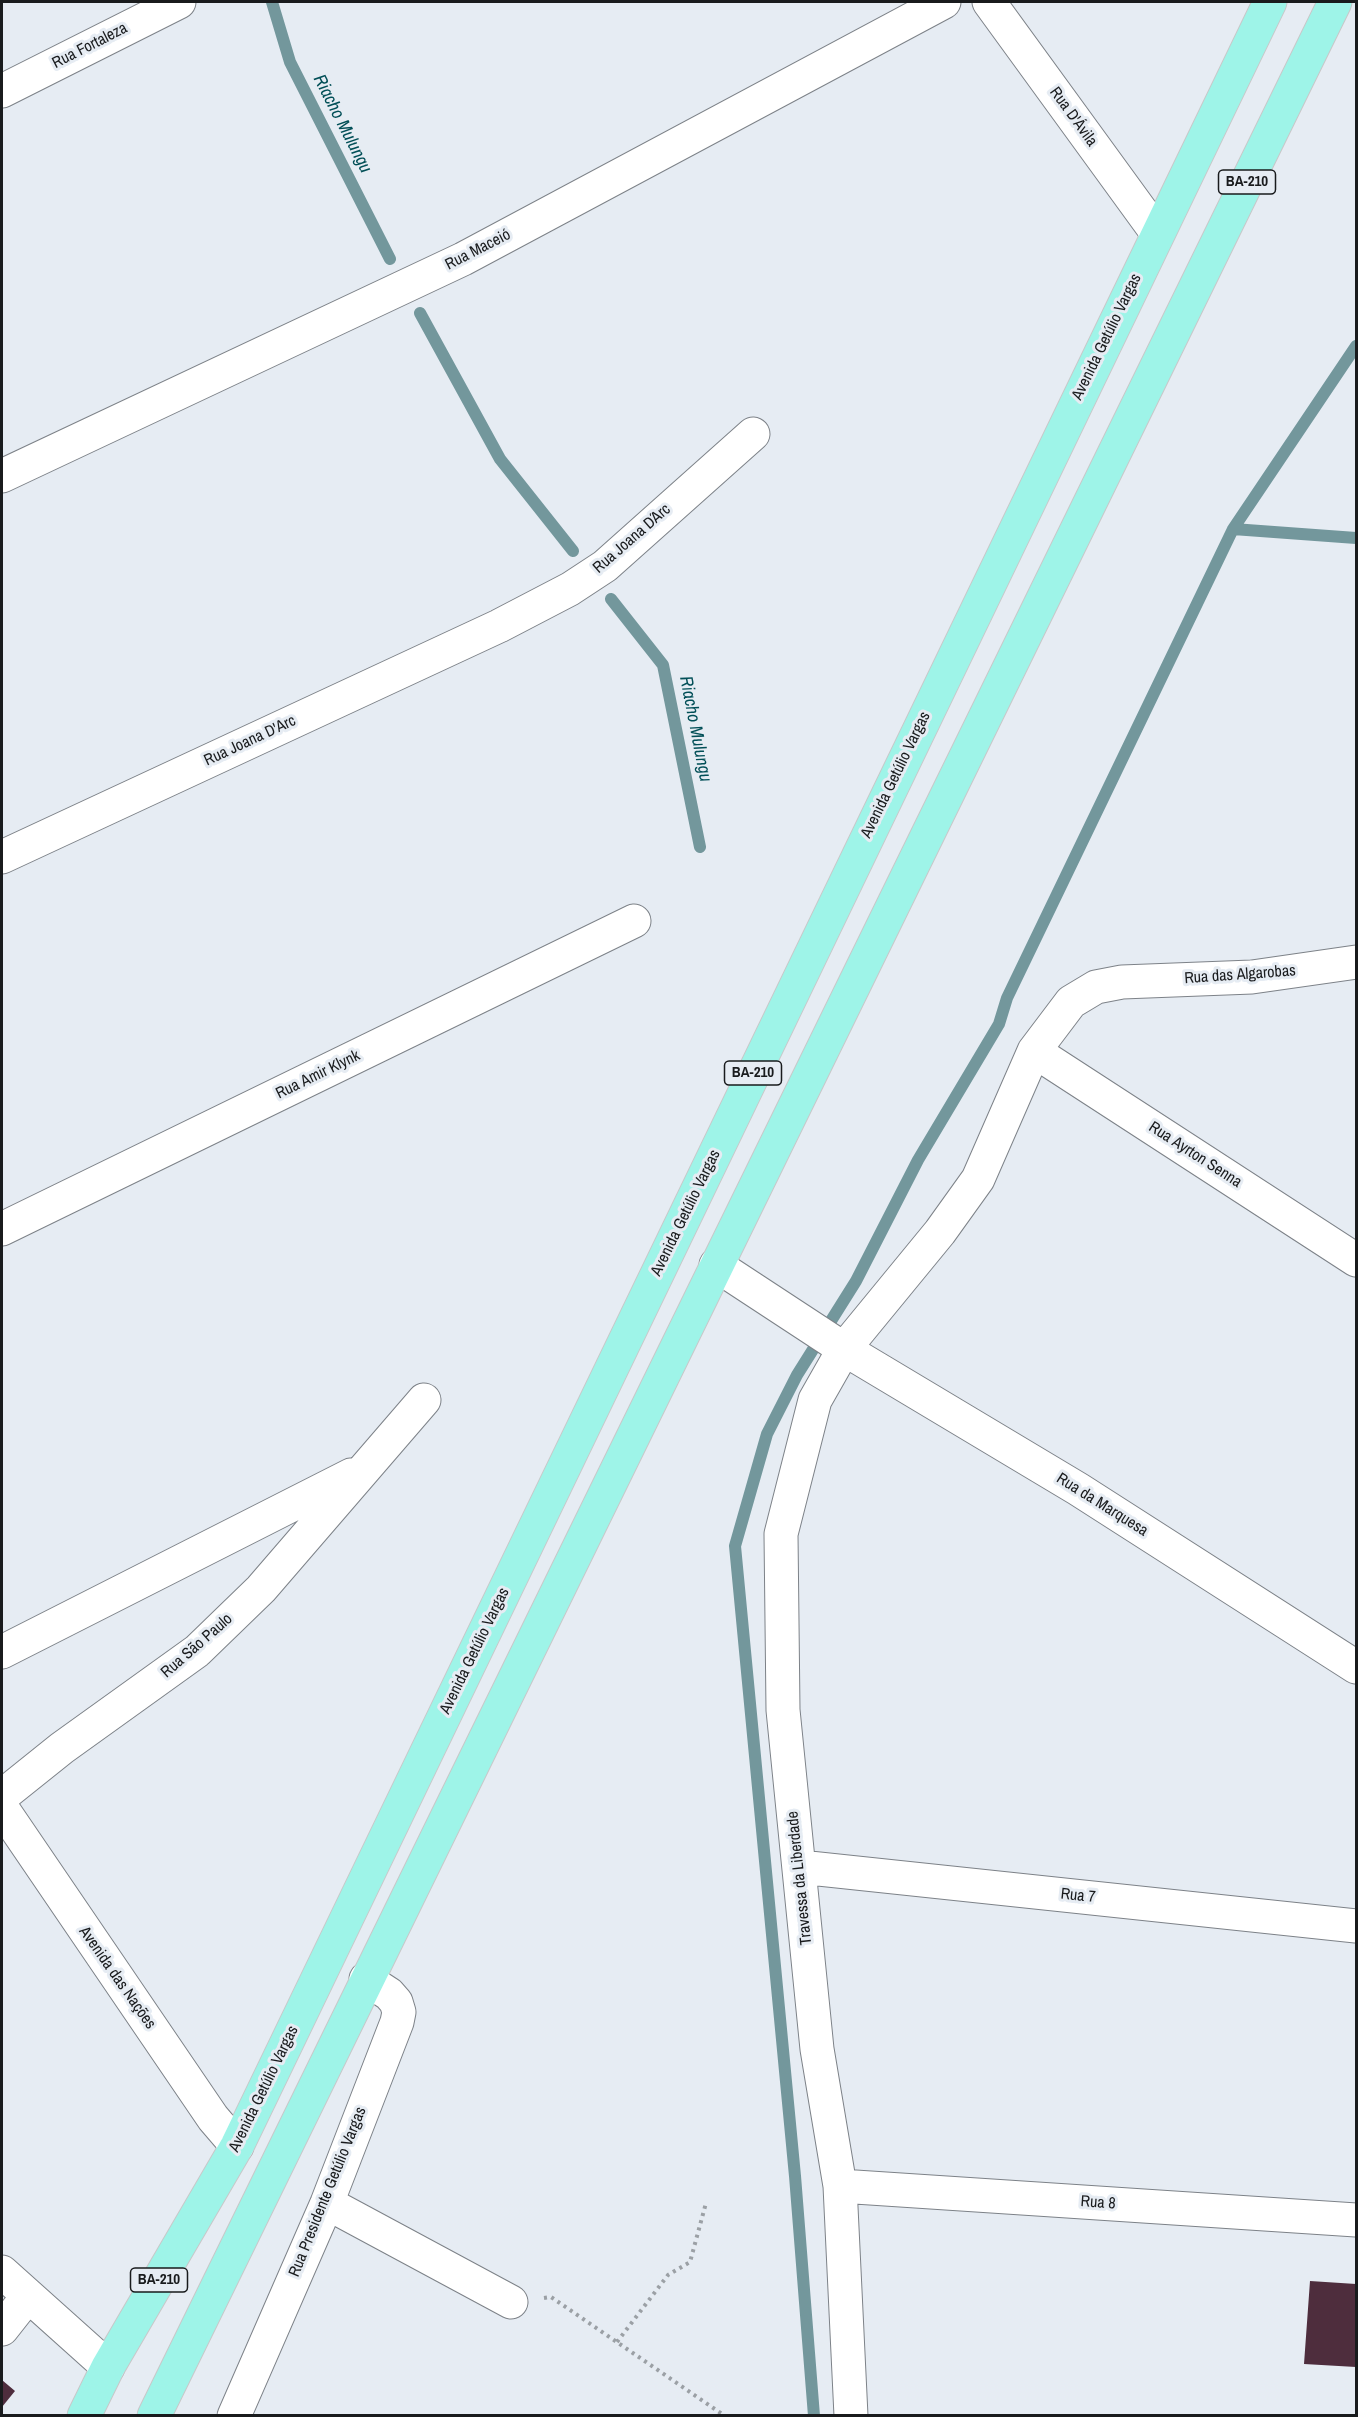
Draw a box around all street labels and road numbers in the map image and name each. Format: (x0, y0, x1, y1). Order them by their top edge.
street label: Rua Fortaleza (49, 19, 131, 73)
street label: Rua D'Ávila (1045, 84, 1101, 150)
road number: BA-210 (1218, 170, 1276, 194)
street label: Rua Maceió (442, 225, 514, 275)
street label: Avenida Getúlio Vargas (1068, 271, 1146, 403)
street label: Rua Joana D´Arc (589, 500, 675, 578)
street label: Avenida Getúlio Vargas (857, 709, 935, 841)
street label: Rua Joana D'Arc (201, 711, 299, 771)
street label: Rua das Algarobas (1184, 962, 1296, 988)
street label: Rua Amir Klynk (273, 1046, 363, 1104)
road number: BA-210 (724, 1061, 782, 1085)
street label: Rua Ayrton Senna (1145, 1118, 1245, 1192)
street label: Avenida Getúlio Vargas (647, 1147, 725, 1279)
street label: Rua da Marquesa (1053, 1469, 1151, 1541)
street label: Avenida Getúlio Vargas (436, 1585, 514, 1717)
street label: Rua São Paulo (157, 1610, 237, 1682)
street label: Travessa da Liberdade (783, 1810, 817, 1946)
street label: Rua 7 (1060, 1885, 1096, 1907)
street label: Avenida das Nações (74, 1923, 160, 2033)
street label: Avenida Getúlio Vargas (225, 2023, 303, 2155)
street label: Rua Presidente Getúlio Vargas (285, 2104, 371, 2280)
street label: Rua 8 (1080, 2192, 1116, 2214)
road number: BA-210 (130, 2268, 188, 2292)

